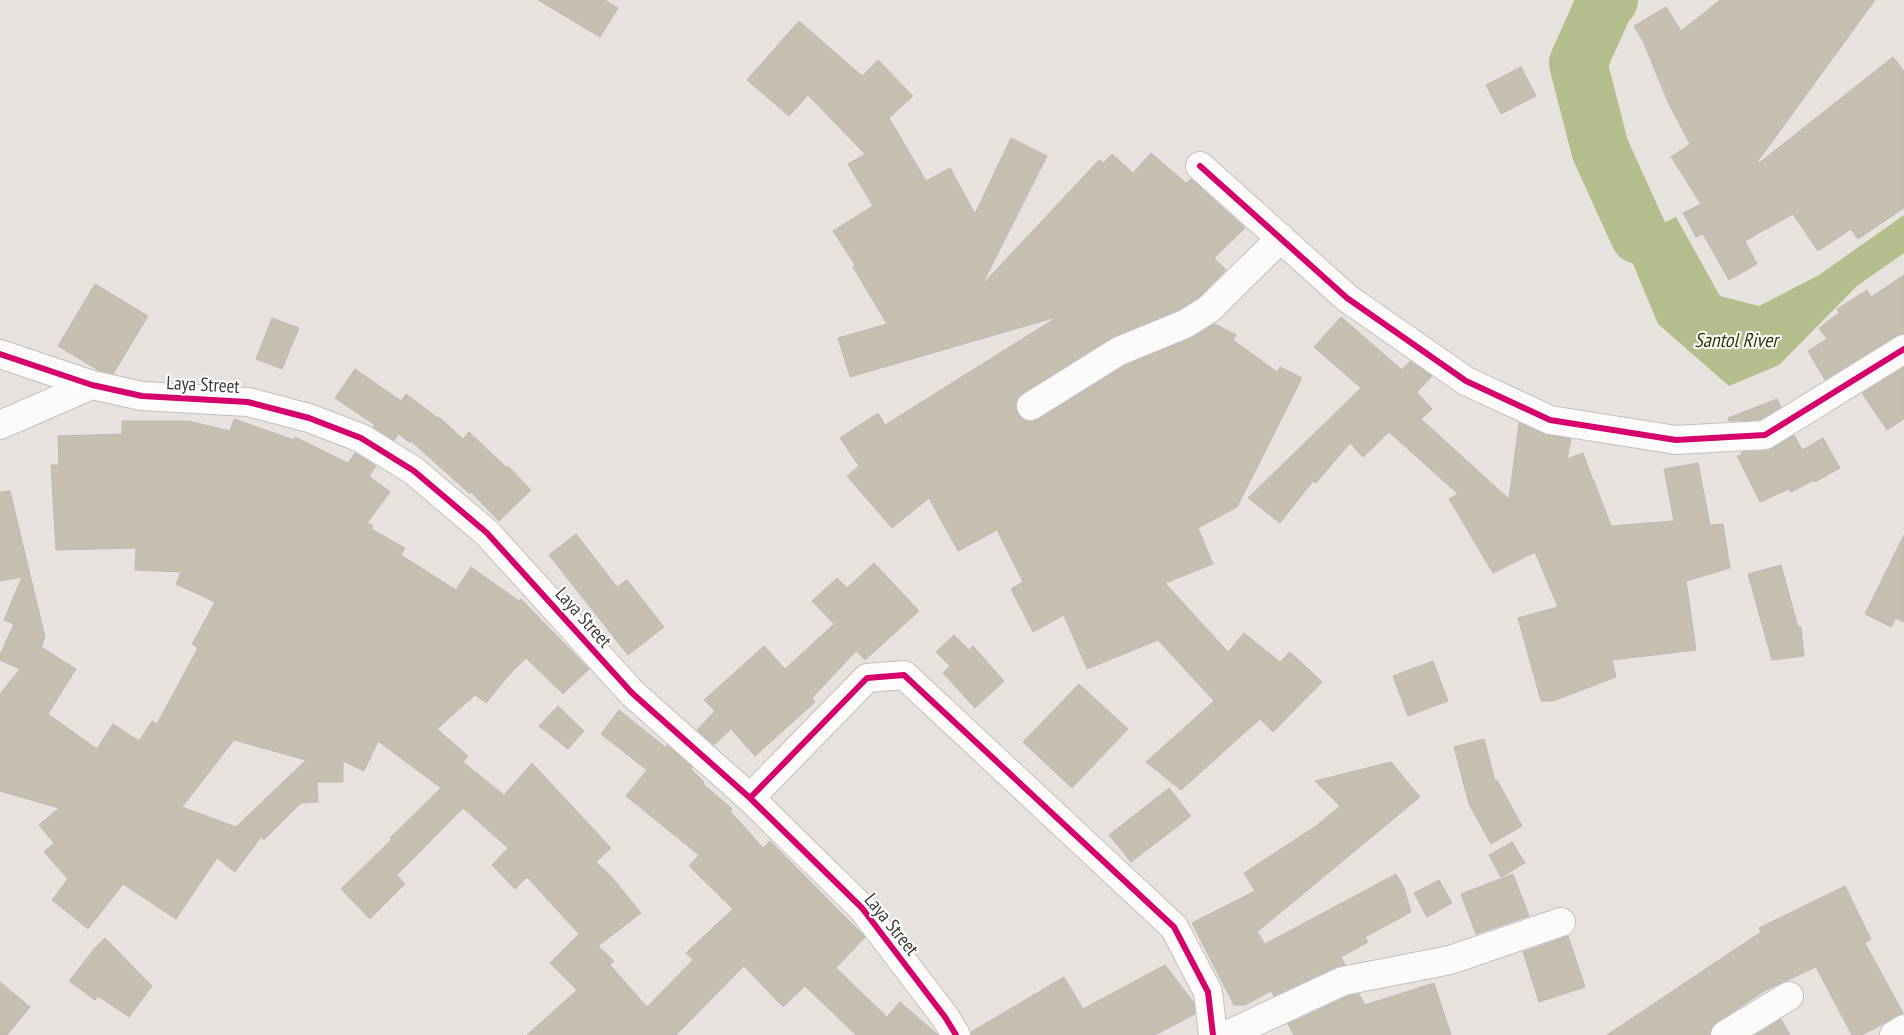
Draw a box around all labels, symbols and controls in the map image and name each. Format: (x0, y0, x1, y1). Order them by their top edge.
water label: Santol River (1694, 327, 1780, 353)
street label: Laya Street (166, 370, 241, 398)
street label: Laya Street (551, 582, 618, 653)
street label: Laya Street (860, 888, 925, 961)

